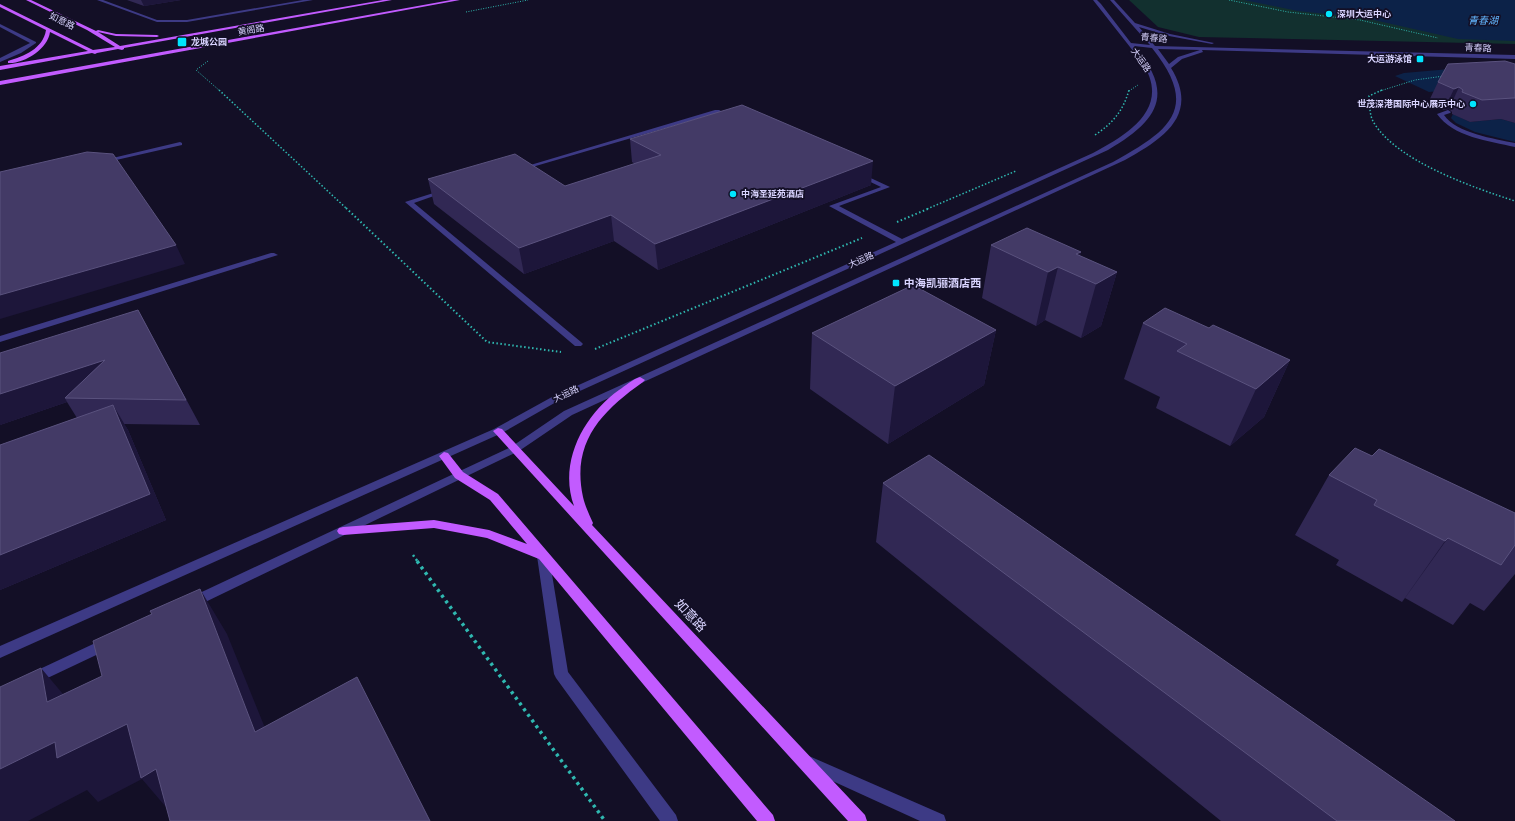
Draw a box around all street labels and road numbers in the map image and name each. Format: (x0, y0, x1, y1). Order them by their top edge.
street label: 如意路 (48, 10, 77, 31)
street label: 黄阁路 (237, 23, 265, 37)
street label: 青春路 (1140, 32, 1168, 44)
street label: 青春路 (1464, 43, 1492, 53)
street label: 大运路 (1129, 46, 1153, 74)
street label: 大运路 (847, 250, 875, 270)
street label: 大运路 (552, 384, 580, 404)
street label: 如意路 (672, 596, 709, 635)

